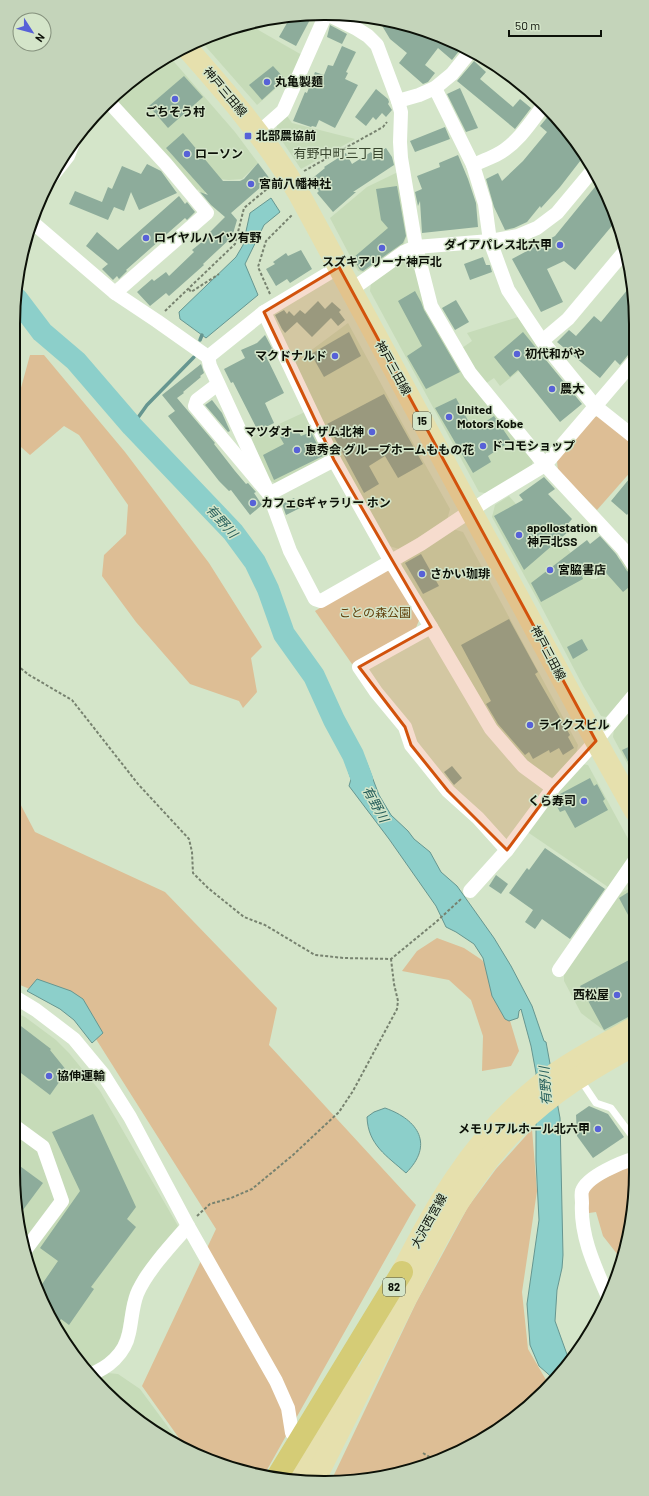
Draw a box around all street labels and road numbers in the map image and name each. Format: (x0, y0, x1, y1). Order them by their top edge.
street label: 神戸三田線 (201, 64, 250, 119)
street label: 神戸三田線 (373, 338, 415, 397)
road number: 15 (413, 412, 431, 430)
street label: 神戸三田線 (529, 623, 569, 682)
street label: 大沢西宮線 (407, 1191, 449, 1250)
road number: 82 (383, 1278, 405, 1296)

